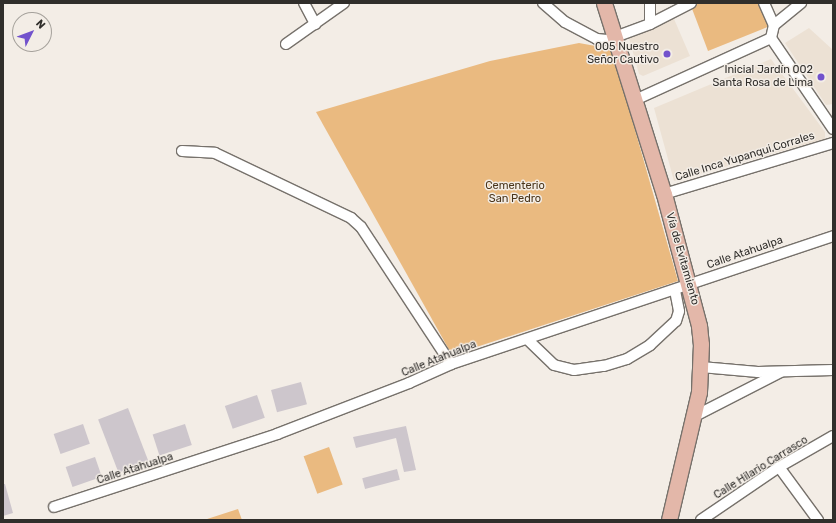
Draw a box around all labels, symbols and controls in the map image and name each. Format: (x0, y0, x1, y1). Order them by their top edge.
north arrow (12, 12, 52, 52)
text: N (33, 17, 48, 32)
place label: 005 Nuestro Señor Cautivo (587, 41, 659, 67)
marker: 005 Nuestro Señor Cautivo (662, 49, 672, 59)
place label: Inicial Jardín 002 Santa Rosa de Lima (712, 64, 813, 90)
marker: Inicial Jardín 002 Santa Rosa de Lima (816, 72, 826, 82)
street label: Calle Inca Yupanqui,Corrales (674, 129, 816, 185)
park label: Cementerio San Pedro (485, 180, 545, 206)
street label: Vía de Evitamiento (663, 211, 701, 307)
street label: Calle Atahualpa (705, 234, 785, 272)
street label: Calle Atahualpa (400, 338, 478, 380)
street label: Calle Hilario Carrasco (712, 434, 810, 502)
street label: Calle Atahualpa (95, 450, 175, 488)

